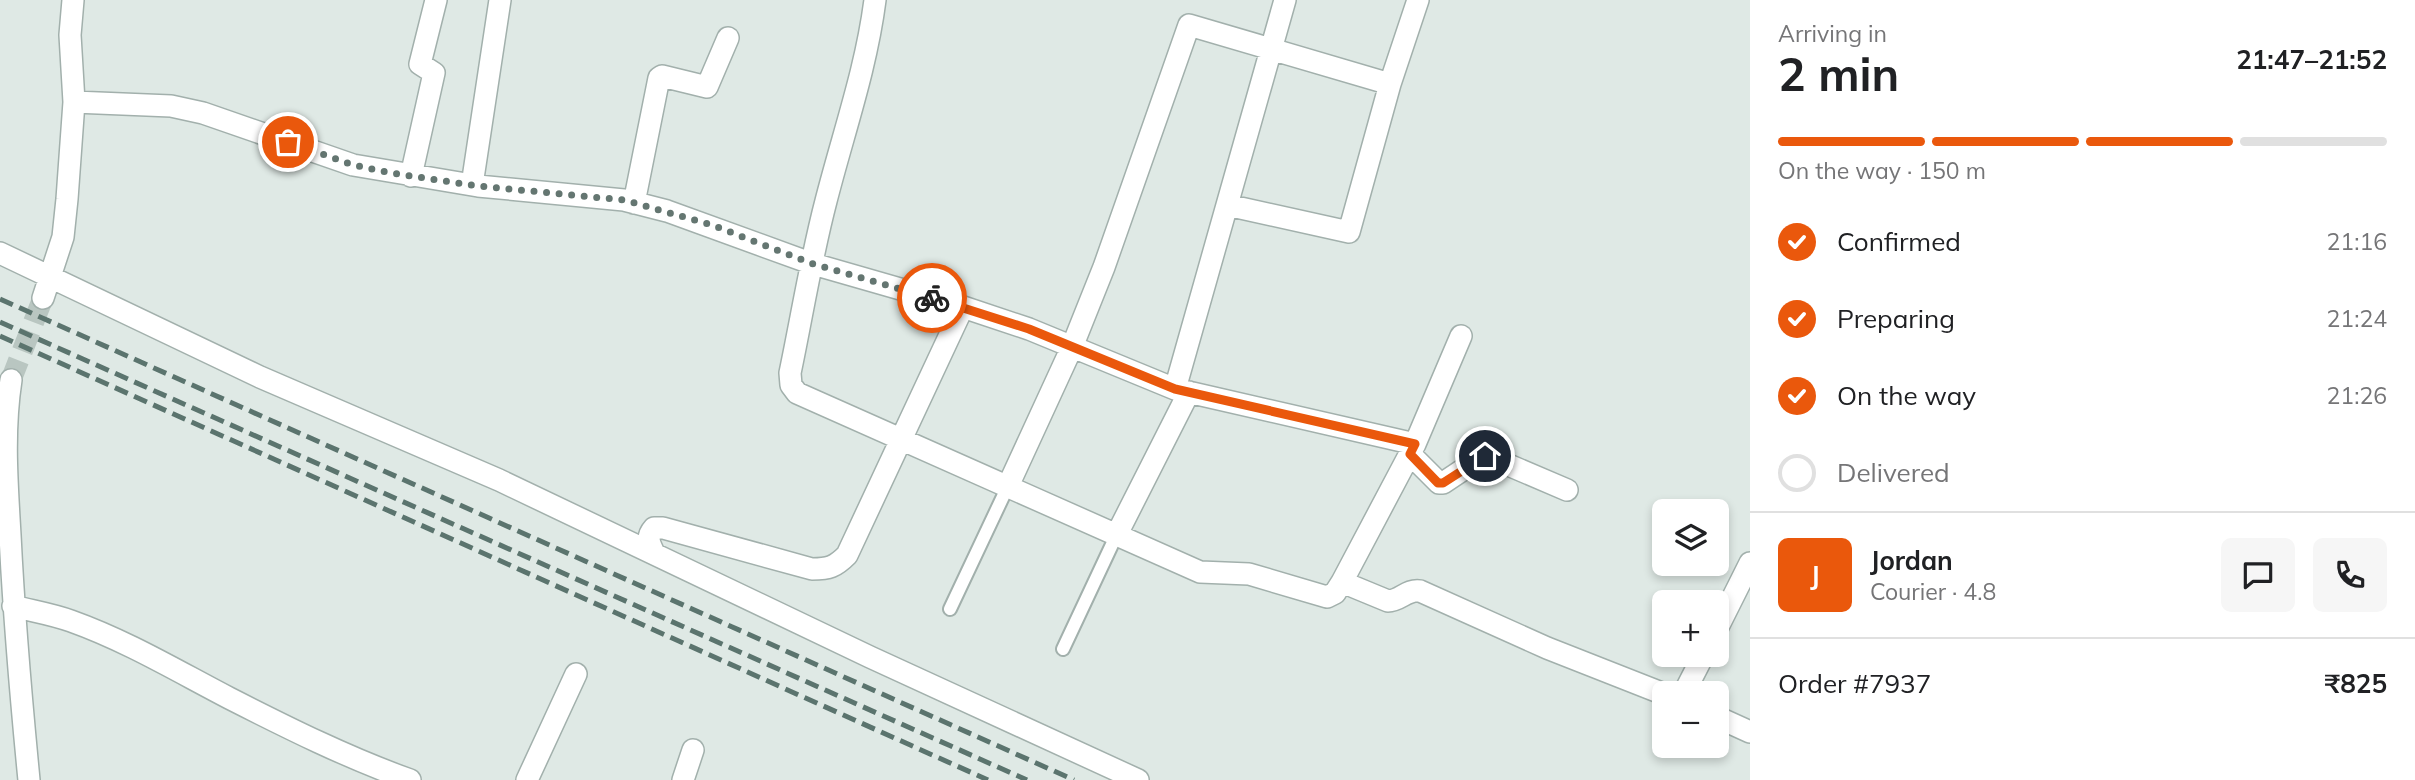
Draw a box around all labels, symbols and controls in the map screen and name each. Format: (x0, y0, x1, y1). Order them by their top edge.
text: Arriving in (1778, 19, 1887, 48)
text: 21:47–21:52 (2236, 43, 2387, 76)
text: 2 min (1778, 45, 1899, 103)
pin (258, 112, 318, 172)
icon: bag (269, 123, 307, 161)
text: On the way · 150 m (1778, 156, 1986, 185)
icon: check (1778, 223, 1816, 261)
text: Confirmed (1837, 225, 1961, 258)
text: 21:16 (2327, 227, 2387, 256)
courier (897, 263, 967, 333)
icon: bike (913, 279, 951, 317)
icon: check (1778, 300, 1816, 338)
text: Preparing (1837, 302, 1955, 335)
text: 21:24 (2327, 304, 2387, 333)
icon: check (1778, 377, 1816, 415)
text: On the way (1837, 379, 1976, 412)
text: 21:26 (2327, 381, 2387, 410)
pin (1455, 426, 1515, 486)
icon: home (1466, 437, 1504, 475)
text: Delivered (1837, 456, 1950, 489)
map controls (1652, 499, 1729, 758)
button: layers (1652, 499, 1729, 576)
button: chat (2221, 538, 2295, 612)
button: phone (2313, 538, 2387, 612)
text: Jordan (1870, 544, 1953, 577)
text: J (1810, 559, 1820, 592)
text: Courier · 4.8 (1870, 577, 1996, 606)
button: + (1652, 590, 1729, 667)
text: Order #7937 (1778, 667, 1931, 700)
text: ₹825 (2325, 667, 2387, 700)
button: − (1652, 681, 1729, 758)

